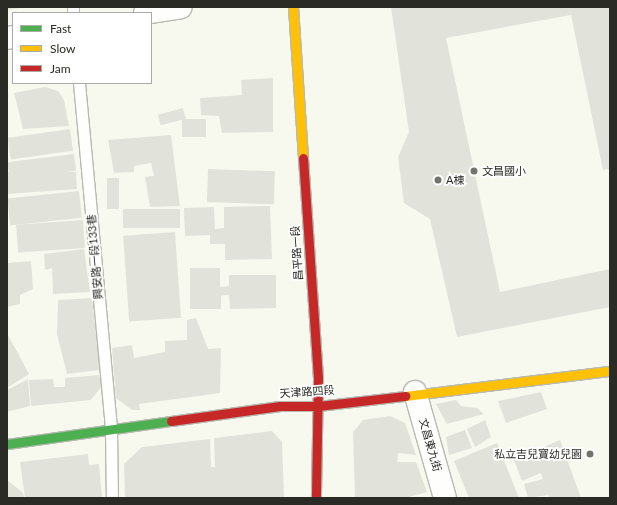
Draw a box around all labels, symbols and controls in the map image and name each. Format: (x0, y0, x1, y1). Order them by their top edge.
legend (12, 12, 152, 84)
text: Fast (50, 21, 71, 36)
text: Slow (50, 41, 75, 56)
text: Jam (50, 61, 71, 76)
place label: 文昌國小 (482, 164, 526, 178)
marker: 文昌國小 (469, 166, 479, 176)
place label: A棟 (446, 173, 464, 187)
marker: A棟 (433, 175, 443, 185)
street label: 興安路一段133巷 (85, 214, 105, 300)
street label: 昌平路一段 (288, 225, 306, 281)
street label: 天津路四段 (279, 383, 335, 401)
street label: 文昌東九街 (416, 417, 444, 473)
place label: 私立吉兒寶幼兒園 (494, 447, 582, 461)
marker: 私立吉兒寶幼兒園 (585, 449, 595, 459)

